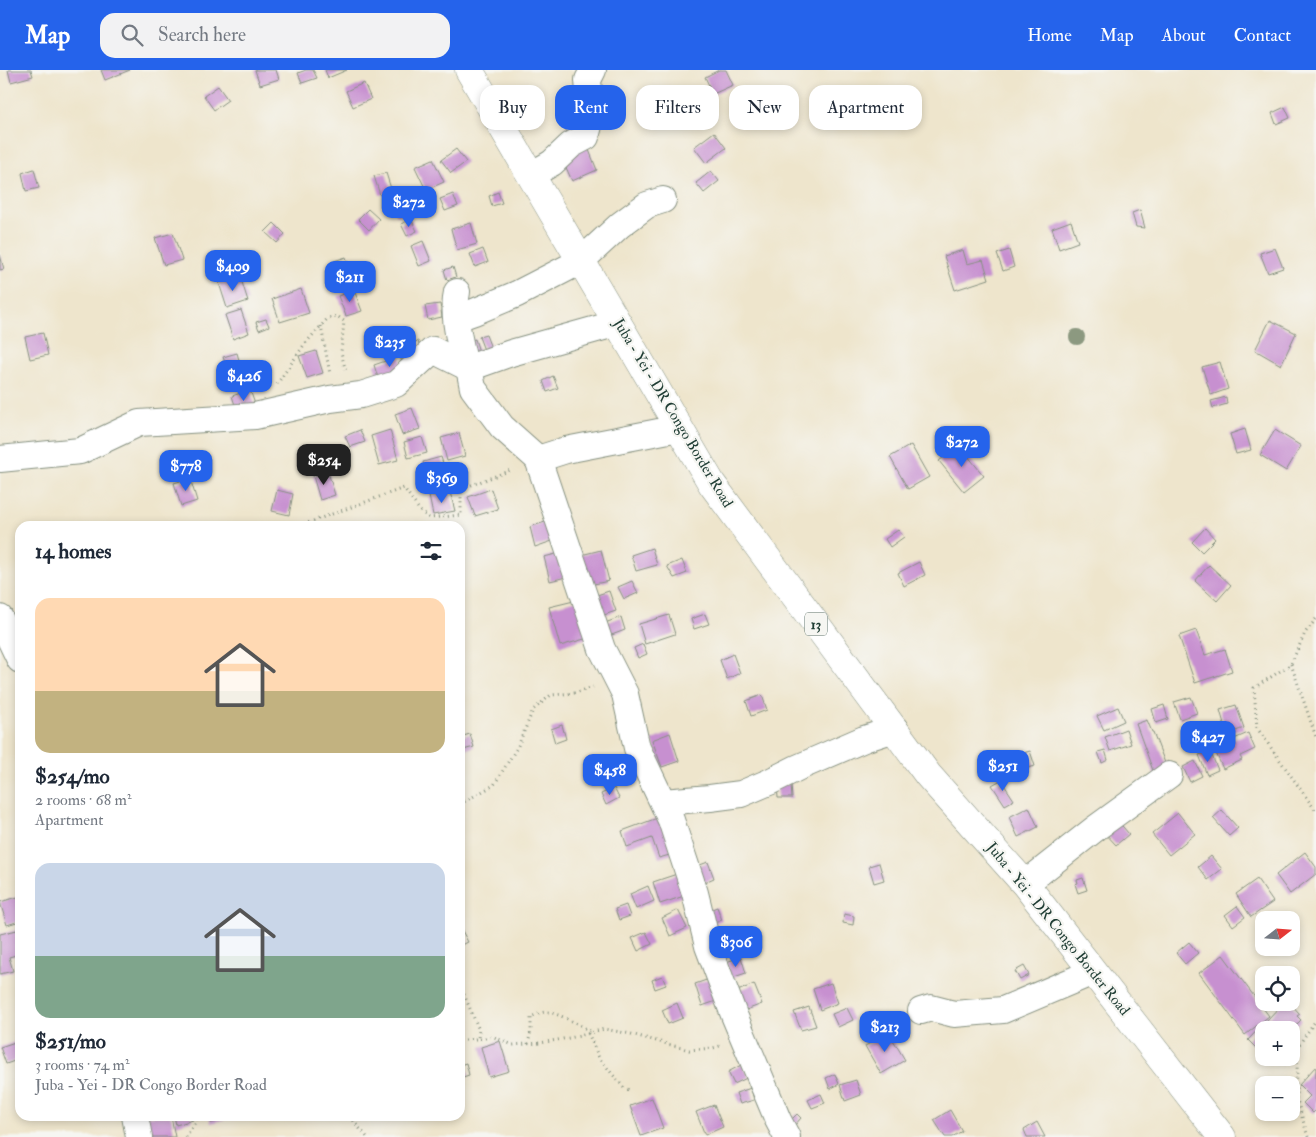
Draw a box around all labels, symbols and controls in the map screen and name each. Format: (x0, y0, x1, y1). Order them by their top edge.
search box (100, 13, 450, 58)
text: Map (25, 20, 70, 51)
icon: search (118, 21, 146, 49)
text: Search here (158, 23, 246, 47)
text: Home (1027, 24, 1072, 47)
text: Map (1100, 24, 1134, 47)
text: About (1162, 24, 1206, 47)
text: Contact (1234, 24, 1291, 47)
chip: Buy (480, 85, 545, 130)
chip: Rent (555, 85, 626, 130)
chip: Filters (636, 85, 719, 130)
chip: New (729, 85, 799, 130)
chip: Apartment (809, 85, 922, 130)
pin: $272 (379, 186, 439, 228)
text: $272 (393, 192, 425, 212)
pin: $409 (203, 250, 263, 292)
text: $409 (216, 256, 250, 276)
pin: $211 (320, 260, 380, 303)
text: $211 (336, 267, 364, 287)
street label: Juba - Yei - DR Congo Border Road (607, 314, 737, 512)
pin: $235 (360, 326, 420, 368)
text: $235 (375, 332, 405, 352)
pin: $426 (214, 360, 274, 402)
text: $426 (227, 366, 261, 386)
pin: $272 (932, 426, 992, 468)
text: $272 (946, 432, 978, 452)
pin: $254 (294, 444, 354, 486)
pin: $778 (156, 450, 216, 492)
text: $254 (308, 450, 340, 470)
text: $778 (170, 456, 202, 476)
pin: $369 (412, 462, 472, 504)
text: $369 (426, 468, 458, 488)
icon: filters (417, 537, 445, 565)
text: 14 homes (35, 538, 112, 565)
road number: 13 (805, 612, 827, 636)
icon: home (195, 630, 285, 720)
pin: $427 (1178, 720, 1238, 763)
text: $427 (1191, 727, 1225, 747)
pin: $251 (973, 750, 1033, 792)
pin: $458 (580, 754, 640, 796)
text: $251 (988, 756, 1018, 776)
text: $458 (594, 760, 626, 780)
text: $254/mo (35, 763, 110, 790)
text: 2 rooms · 68 m² (35, 790, 131, 810)
text: Apartment (35, 810, 103, 830)
street label: Juba - Yei - DR Congo Border Road (981, 838, 1134, 1021)
icon: home (195, 895, 285, 985)
north arrow (1255, 911, 1300, 956)
map controls (1255, 911, 1300, 1121)
pin: $306 (706, 926, 766, 968)
text: $306 (720, 932, 752, 952)
button: locate (1255, 966, 1300, 1011)
pin: $213 (855, 1010, 915, 1053)
text: $213 (870, 1017, 900, 1037)
button: + (1255, 1021, 1300, 1066)
text: $251/mo (35, 1028, 106, 1055)
text: 3 rooms · 74 m² (35, 1055, 129, 1075)
text: Juba - Yei - DR Congo Border Road (35, 1075, 267, 1095)
button: − (1255, 1076, 1300, 1121)

